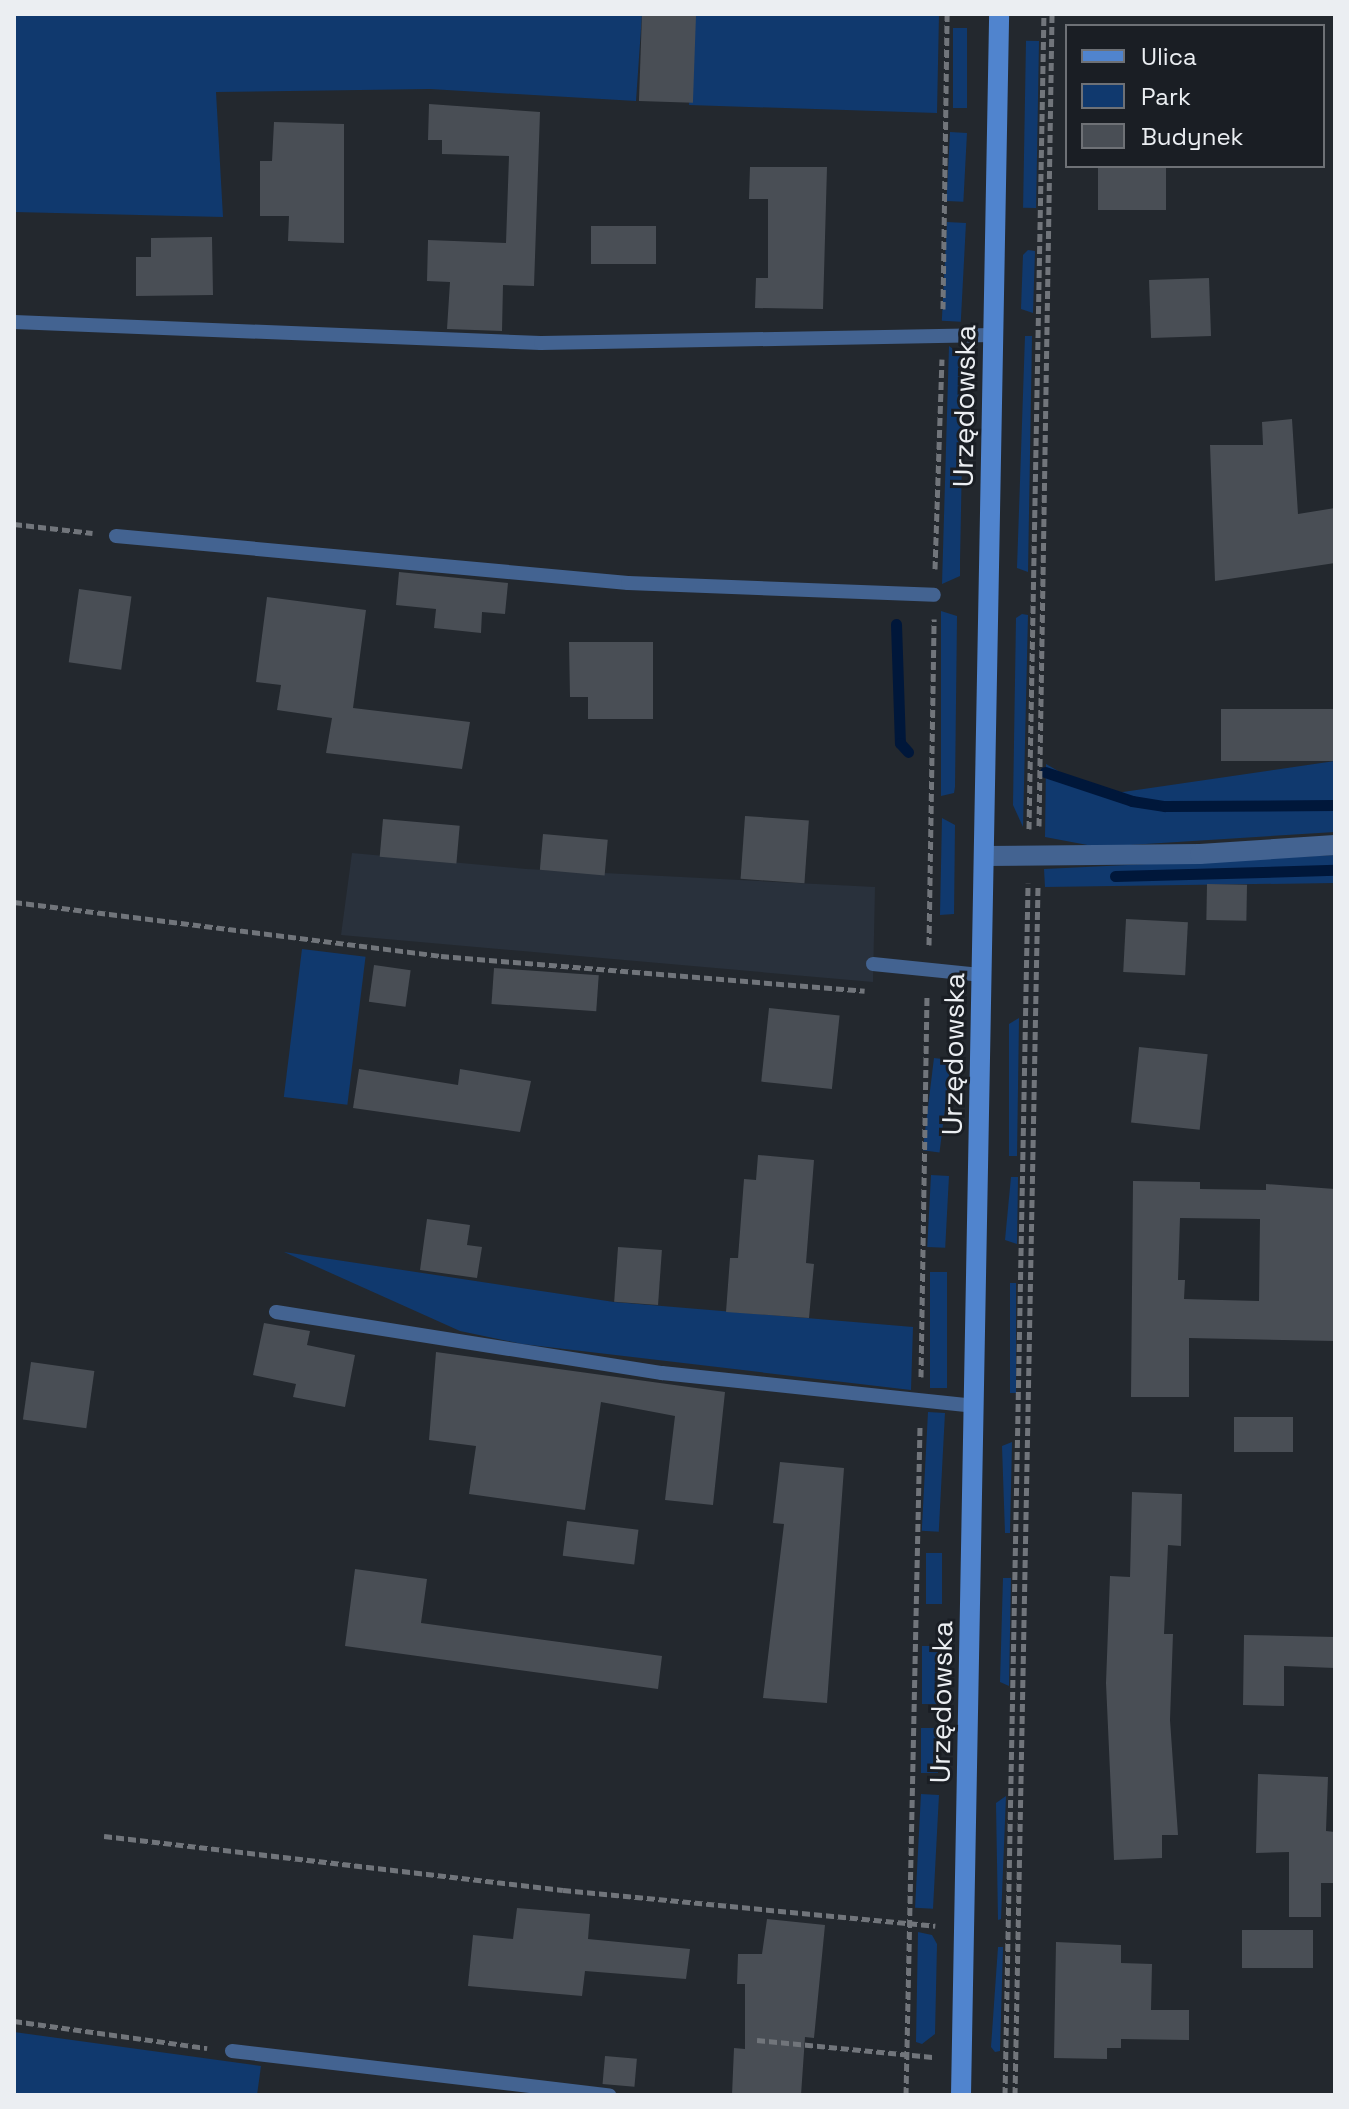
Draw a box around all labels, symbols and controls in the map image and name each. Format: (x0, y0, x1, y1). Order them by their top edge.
legend (1065, 24, 1325, 168)
text: Ulica (1141, 41, 1197, 72)
text: Park (1141, 81, 1191, 112)
text: Budynek (1141, 121, 1244, 152)
street label: Urzędowska (946, 324, 982, 488)
street label: Urzędowska (935, 972, 971, 1136)
street label: Urzędowska (923, 1620, 959, 1784)

